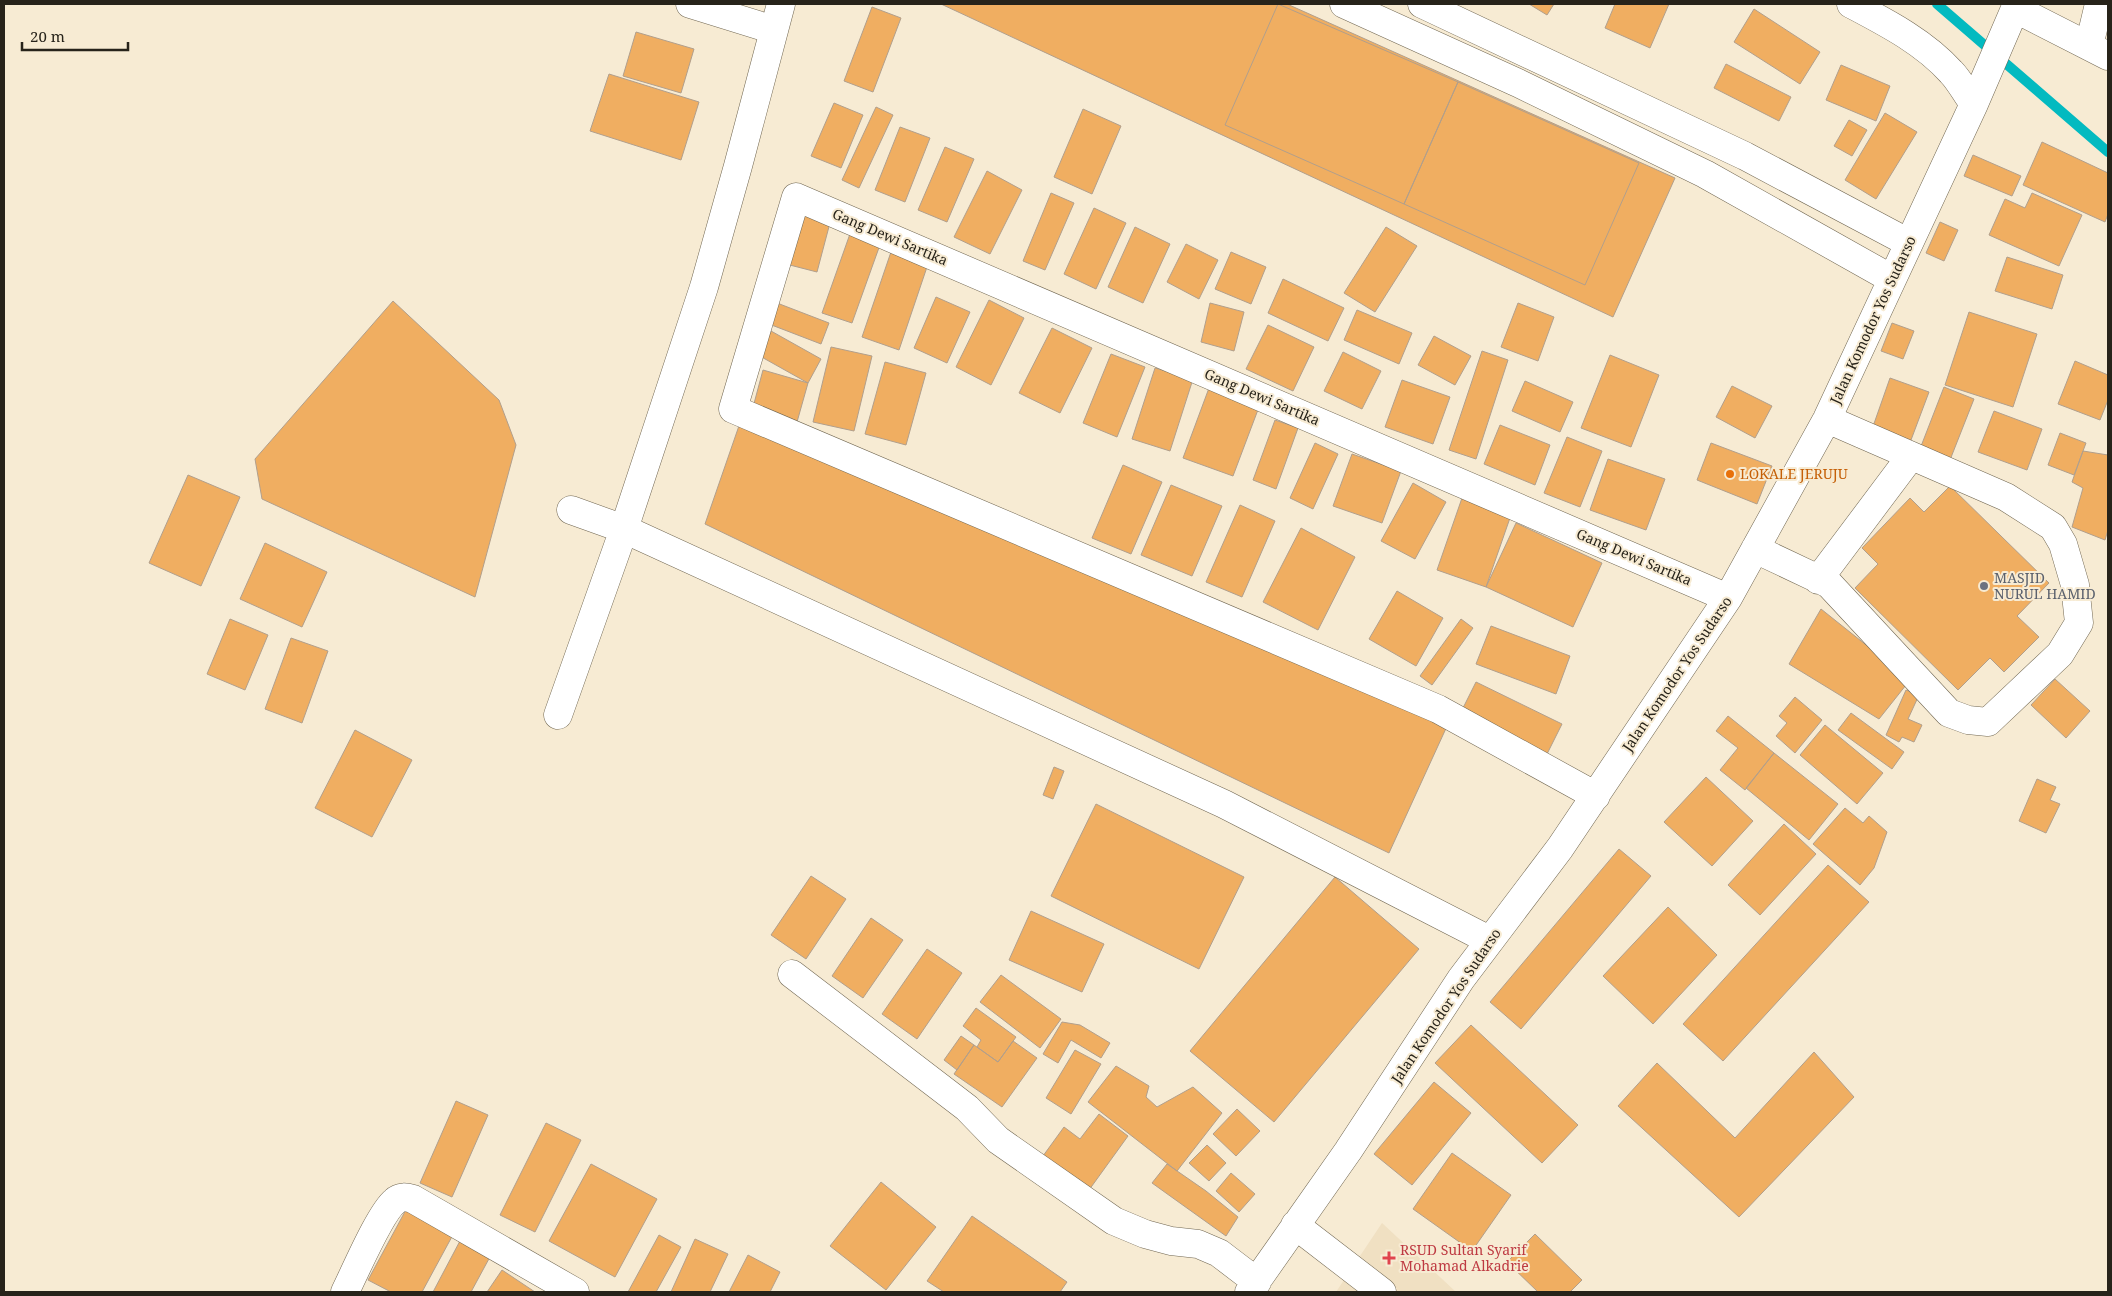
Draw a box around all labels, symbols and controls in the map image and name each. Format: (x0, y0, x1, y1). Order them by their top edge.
scale bar (22, 20, 129, 52)
text: 20 m (30, 26, 65, 46)
street label: Gang Dewi Sartika (830, 204, 951, 269)
street label: Jalan Komodor Yos Sudarso (1825, 233, 1920, 408)
street label: Gang Dewi Sartika (1202, 364, 1323, 429)
place label: LOKALE JERUJU (1740, 464, 1848, 483)
marker: LOKALE JERUJU (1724, 468, 1736, 480)
street label: Gang Dewi Sartika (1574, 524, 1695, 589)
place label: MASJID NURUL HAMID (1994, 568, 2096, 603)
marker: MASJID NURUL HAMID (1978, 580, 1990, 592)
street label: Jalan Komodor Yos Sudarso (1617, 592, 1736, 756)
street label: Jalan Komodor Yos Sudarso (1386, 924, 1505, 1088)
place label: RSUD Sultan Syarif Mohamad Alkadrie (1400, 1240, 1529, 1275)
marker: RSUD Sultan Syarif Mohamad Alkadrie (1382, 1251, 1396, 1265)

